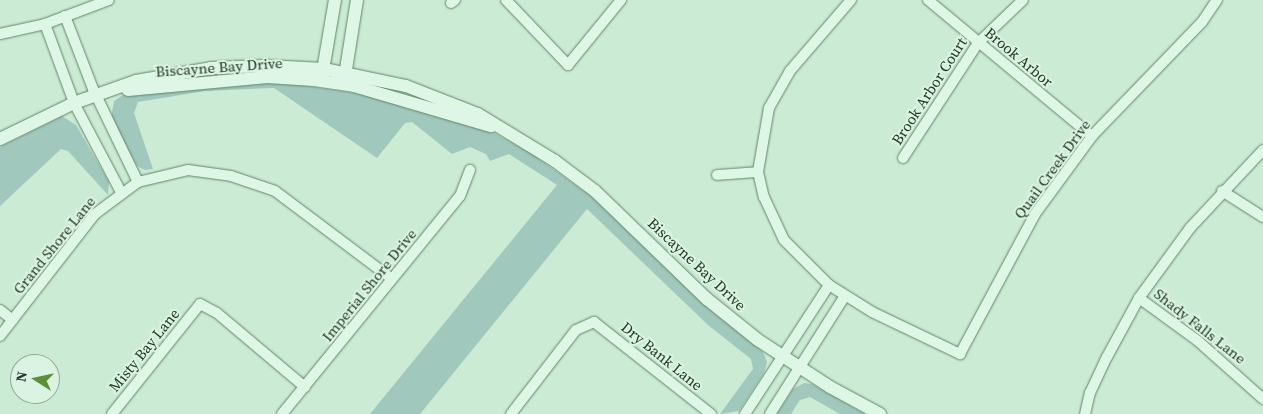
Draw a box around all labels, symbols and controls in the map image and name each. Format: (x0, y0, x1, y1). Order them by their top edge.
street label: Brook Arbor (981, 23, 1057, 91)
street label: Brook Arbor Court (888, 34, 970, 148)
street label: Biscayne Bay Drive (155, 54, 283, 80)
street label: Quail Creek Drive (1010, 116, 1094, 222)
street label: Grand Shore Lane (9, 193, 99, 297)
street label: Biscayne Bay Drive (644, 214, 750, 314)
street label: Imperial Shore Drive (318, 225, 420, 345)
street label: Shady Falls Lane (1150, 285, 1250, 367)
street label: Misty Bay Lane (105, 305, 183, 395)
street label: Dry Bank Lane (618, 318, 706, 394)
north arrow (10, 354, 60, 404)
text: N (10, 370, 32, 383)

